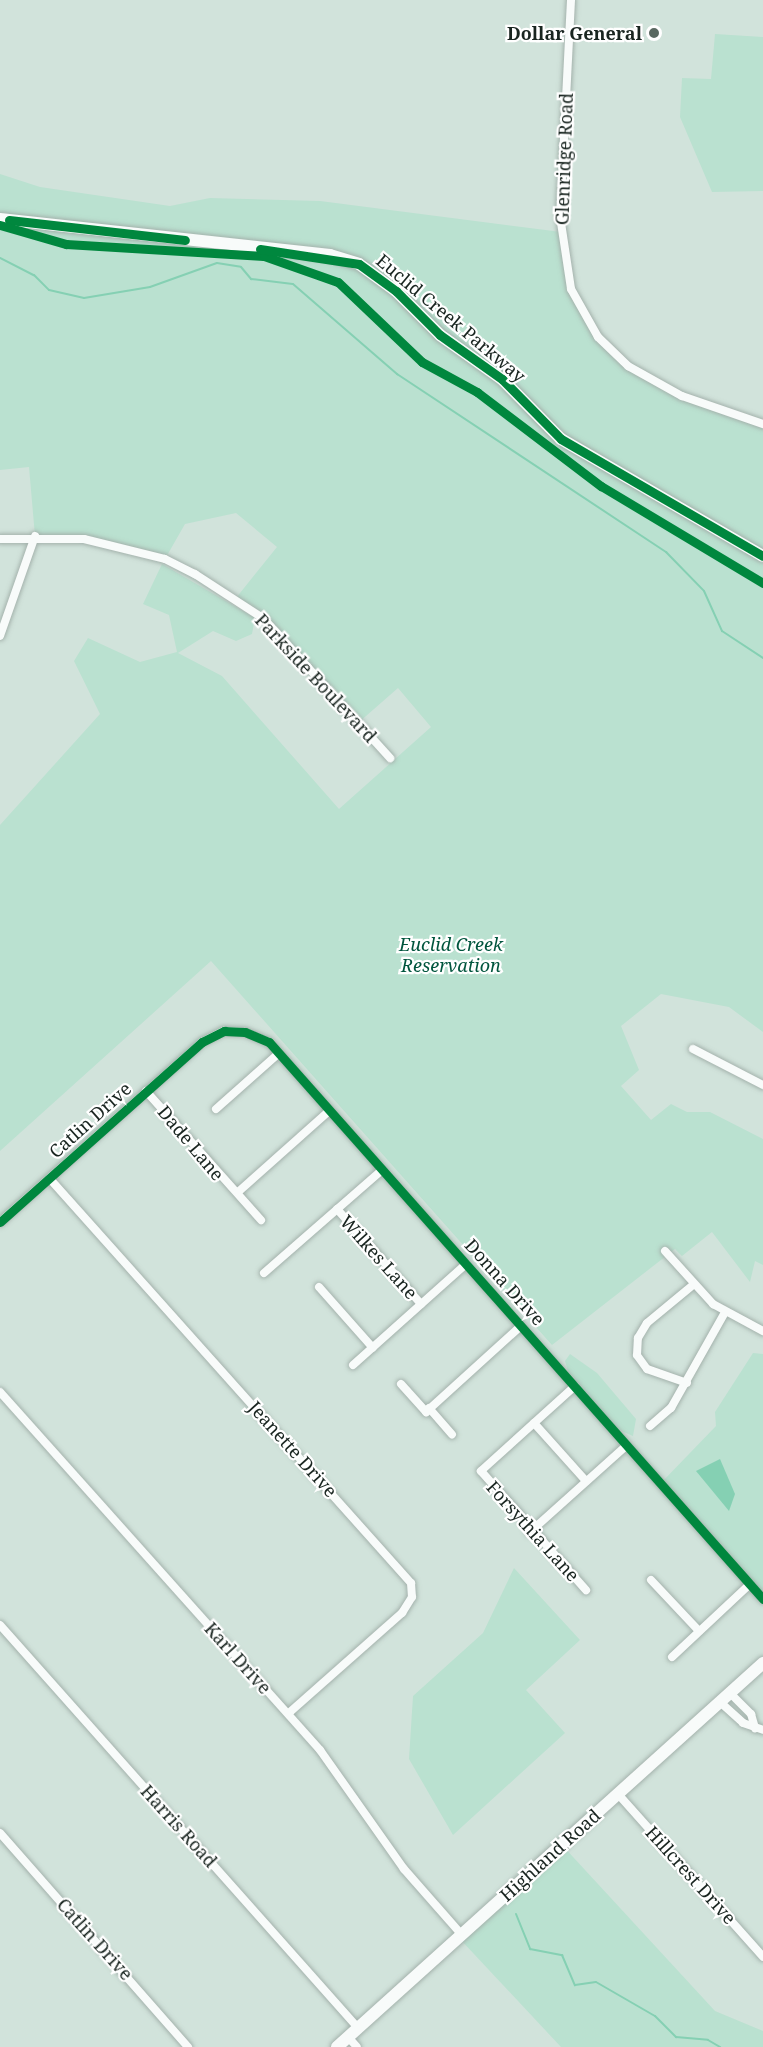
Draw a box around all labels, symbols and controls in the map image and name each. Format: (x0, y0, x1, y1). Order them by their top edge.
place label: Dollar General (507, 22, 642, 44)
marker: Dollar General (647, 26, 661, 40)
street label: Glenridge Road (551, 92, 577, 226)
street label: Euclid Creek Parkway (372, 249, 530, 387)
street label: Parkside Boulevard (251, 609, 381, 747)
park label: Euclid Creek Reservation (399, 934, 503, 976)
street label: Catlin Drive (45, 1078, 135, 1162)
street label: Dade Lane (153, 1101, 229, 1185)
street label: Wilkes Lane (336, 1211, 422, 1303)
street label: Donna Drive (461, 1234, 549, 1330)
street label: Jeanette Drive (244, 1397, 342, 1501)
street label: Forsythia Lane (482, 1476, 584, 1586)
street label: Karl Drive (200, 1618, 276, 1698)
street label: Harris Road (136, 1780, 222, 1872)
street label: Highland Road (495, 1804, 605, 1906)
street label: Hillcrest Drive (641, 1821, 741, 1929)
street label: Catlin Drive (53, 1894, 137, 1984)

